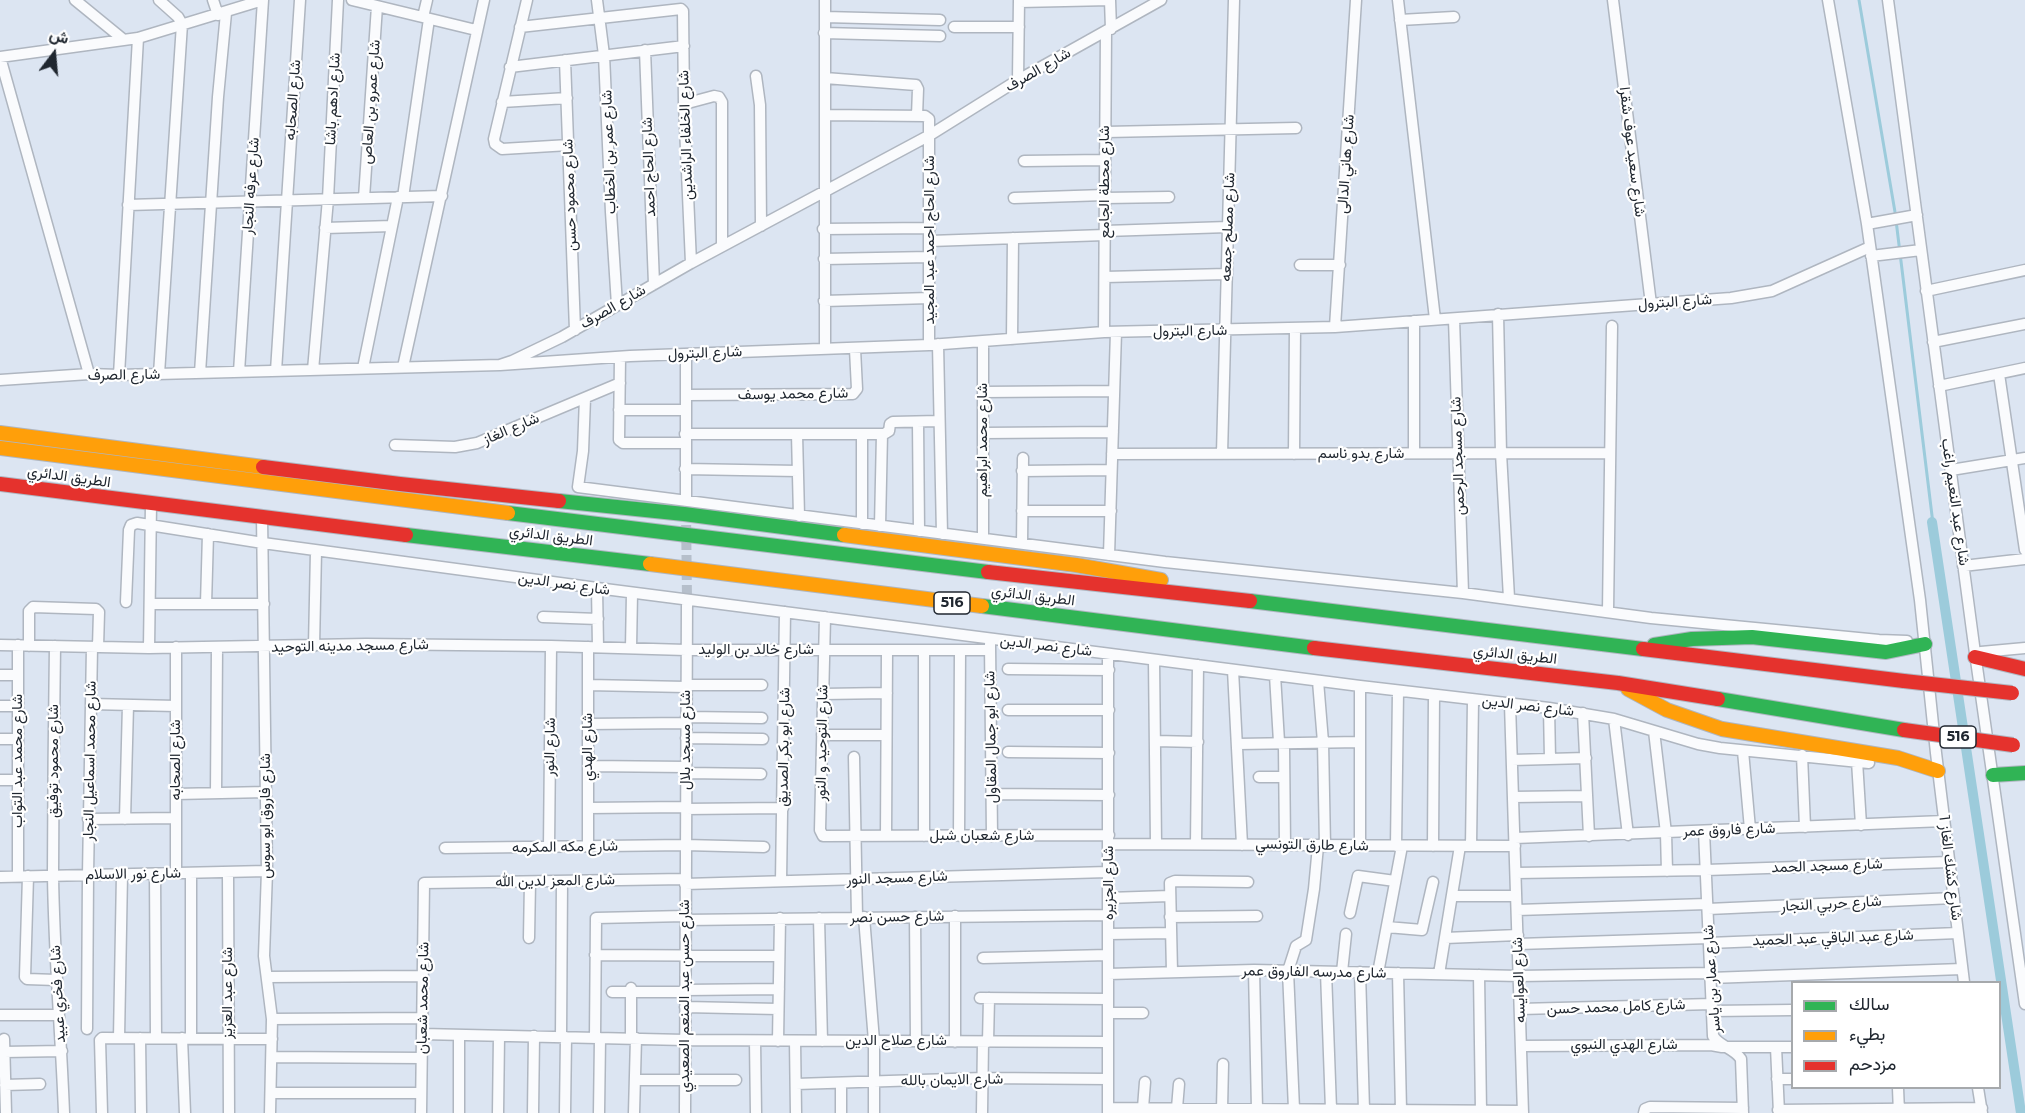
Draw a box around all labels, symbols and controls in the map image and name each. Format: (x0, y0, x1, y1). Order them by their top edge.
north arrow (24, 24, 84, 84)
text: ش (47, 24, 71, 48)
street label: شارع عمرو بن العاص (358, 39, 384, 165)
street label: شارع الصرف (1002, 44, 1074, 96)
street label: شارع ادهم باشا (322, 52, 344, 146)
street label: شارع الصحابه (281, 59, 305, 141)
street label: شارع الخلفاء الراشدين (675, 70, 697, 200)
street label: شارع سعيد عوف شقرا (1615, 86, 1649, 218)
street label: شارع عمر بن الخطاب (598, 89, 620, 215)
street label: شارع هاني الدالى (1334, 114, 1358, 214)
street label: شارع الحاج احمد (638, 117, 660, 217)
street label: شارع محطة الجامع (1096, 125, 1114, 239)
street label: شارع عرفه النجار (239, 137, 263, 235)
street label: شارع محمود حسن (559, 139, 581, 251)
street label: شارع الحاج احمد عبد المجيد (921, 155, 939, 325)
street label: شارع مصلح جمعه (1217, 172, 1239, 282)
street label: شارع الصرف (577, 281, 649, 333)
street label: شارع البترول (1637, 290, 1713, 314)
street label: شارع البترول (1153, 321, 1227, 341)
street label: شارع البترول (668, 343, 742, 363)
street label: شارع الصرف (88, 365, 160, 385)
street label: شارع محمد ابراهيم (974, 383, 992, 497)
street label: شارع محمد يوسف (737, 384, 849, 404)
street label: شارع مسجد الرحمن (1447, 396, 1469, 516)
street label: شارع الغاز (480, 409, 542, 449)
street label: شارع عبد النعيم راغب (1937, 437, 1973, 567)
street label: شارع بدو ناسم (1318, 445, 1404, 463)
street label: الطريق الدائري (26, 462, 112, 492)
street label: الطريق الدائري (508, 522, 594, 550)
street label: شارع نصر الدين (517, 569, 611, 599)
street label: الطريق الدائري (990, 582, 1076, 610)
road number: 516 (934, 592, 970, 614)
street label: شارع نصر الدين (999, 631, 1093, 661)
street label: شارع مسجد مدينه التوحيد (271, 636, 429, 656)
street label: شارع خالد بن الوليد (698, 641, 814, 659)
street label: الطريق الدائري (1472, 642, 1558, 668)
street label: شارع ابو جمال المقاول (981, 670, 1001, 804)
street label: شارع محمد اسماعيل النجار (80, 681, 100, 841)
street label: شارع التوحيد و النور (812, 685, 832, 801)
street label: شارع ابو بكر الصديق (774, 687, 794, 807)
street label: شارع مسجد بلال (677, 690, 695, 790)
street label: شارع نصر الدين (1481, 691, 1575, 721)
street label: شارع محمد عبد التواب (9, 694, 27, 828)
street label: شارع محمود توفيق (45, 704, 63, 818)
street label: شارع الهدي (579, 713, 597, 781)
street label: شارع النور (540, 717, 560, 777)
street label: شارع الصحابه (167, 719, 185, 801)
road number: 516 (1940, 726, 1976, 748)
street label: شارع فاروق ابو سوس (257, 753, 275, 879)
street label: شارع كشك الغاز 1 (1935, 814, 1965, 922)
street label: شارع فاروق عمر (1682, 819, 1776, 841)
street label: شارع شعبان شبل (930, 827, 1034, 845)
street label: شارع طارق التونسي (1255, 835, 1369, 855)
street label: شارع مكه المكرمه (512, 837, 618, 857)
street label: شارع الجزيره (1100, 846, 1118, 920)
street label: شارع مسجد الحمد (1771, 855, 1883, 877)
street label: شارع نور الاسلام (85, 864, 181, 884)
street label: شارع مسجد النور (846, 867, 948, 889)
street label: شارع المعز لدين الله (495, 871, 615, 891)
street label: شارع حربي النجار (1780, 892, 1882, 916)
street label: شارع حسن عبد المنعم الصعيدي (676, 899, 694, 1093)
street label: شارع حسن نصر (850, 907, 944, 927)
street label: شارع عمار بن ياسر (1699, 924, 1725, 1034)
street label: شارع عبد الباقي عبد الحميد (1752, 926, 1914, 950)
street label: شارع العوايسه (1509, 937, 1529, 1023)
street label: شارع محمد شعبان (413, 942, 433, 1054)
street label: شارع فخري عبيد (46, 945, 70, 1043)
street label: شارع عبد العزيز (219, 947, 237, 1039)
street label: شارع مدرسه الفاروق عمر (1241, 962, 1387, 982)
legend (1791, 981, 2001, 1089)
text: سالك (1849, 993, 1889, 1015)
street label: شارع كامل محمد حسن (1546, 996, 1686, 1018)
text: بطيء (1849, 1023, 1885, 1045)
street label: شارع صلاح الدين (845, 1032, 947, 1050)
street label: شارع الهدي النبوي (1570, 1036, 1678, 1054)
text: مزدحم (1849, 1053, 1896, 1075)
street label: شارع الايمان بالله (901, 1070, 1003, 1090)

